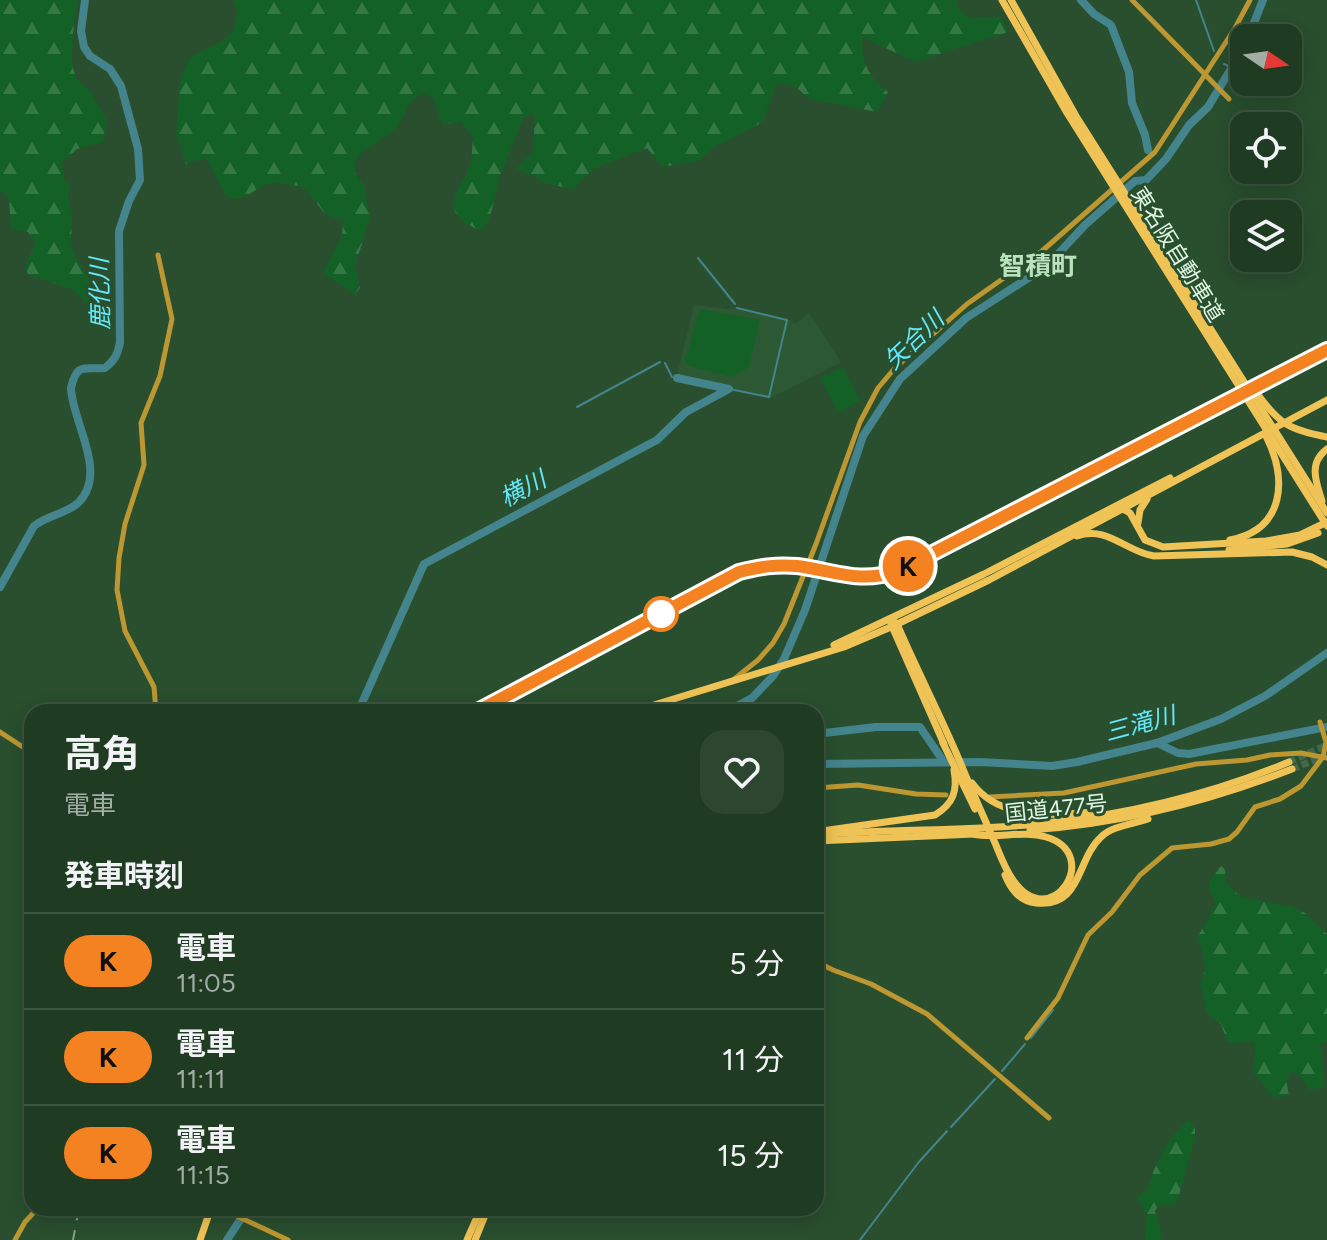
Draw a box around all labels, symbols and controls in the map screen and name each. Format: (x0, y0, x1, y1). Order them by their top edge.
north arrow (1230, 24, 1302, 96)
map controls (1230, 24, 1302, 272)
button: locate (1230, 112, 1302, 184)
street label: 東名阪自動車道 (1125, 182, 1230, 327)
button: layers (1230, 200, 1302, 272)
district label: 智積町 (999, 250, 1077, 282)
water label: 鹿化川 (84, 255, 115, 330)
water label: 矢合川 (878, 302, 952, 375)
water label: 横川 (495, 463, 553, 513)
line badge: K (882, 540, 934, 592)
text: K (899, 549, 917, 583)
unlabelled marker (644, 597, 678, 631)
water label: 三滝川 (1101, 699, 1181, 747)
button: heart (700, 730, 784, 814)
text: 高角 (64, 731, 140, 777)
text: 電車 (64, 789, 116, 821)
street label: 国道477号 (1003, 790, 1109, 827)
text: 発車時刻 (64, 857, 184, 894)
text: 電車 (176, 929, 236, 966)
text: K (99, 944, 117, 978)
text: 5 分 (729, 945, 784, 982)
text: 11:05 (176, 967, 236, 999)
text: 電車 (176, 1025, 236, 1062)
text: K (99, 1040, 117, 1074)
text: 11 分 (722, 1041, 784, 1078)
text: 11:11 (176, 1063, 226, 1095)
text: 電車 (176, 1121, 236, 1158)
text: K (99, 1136, 117, 1170)
text: 15 分 (717, 1137, 784, 1174)
text: 11:15 (176, 1159, 230, 1191)

